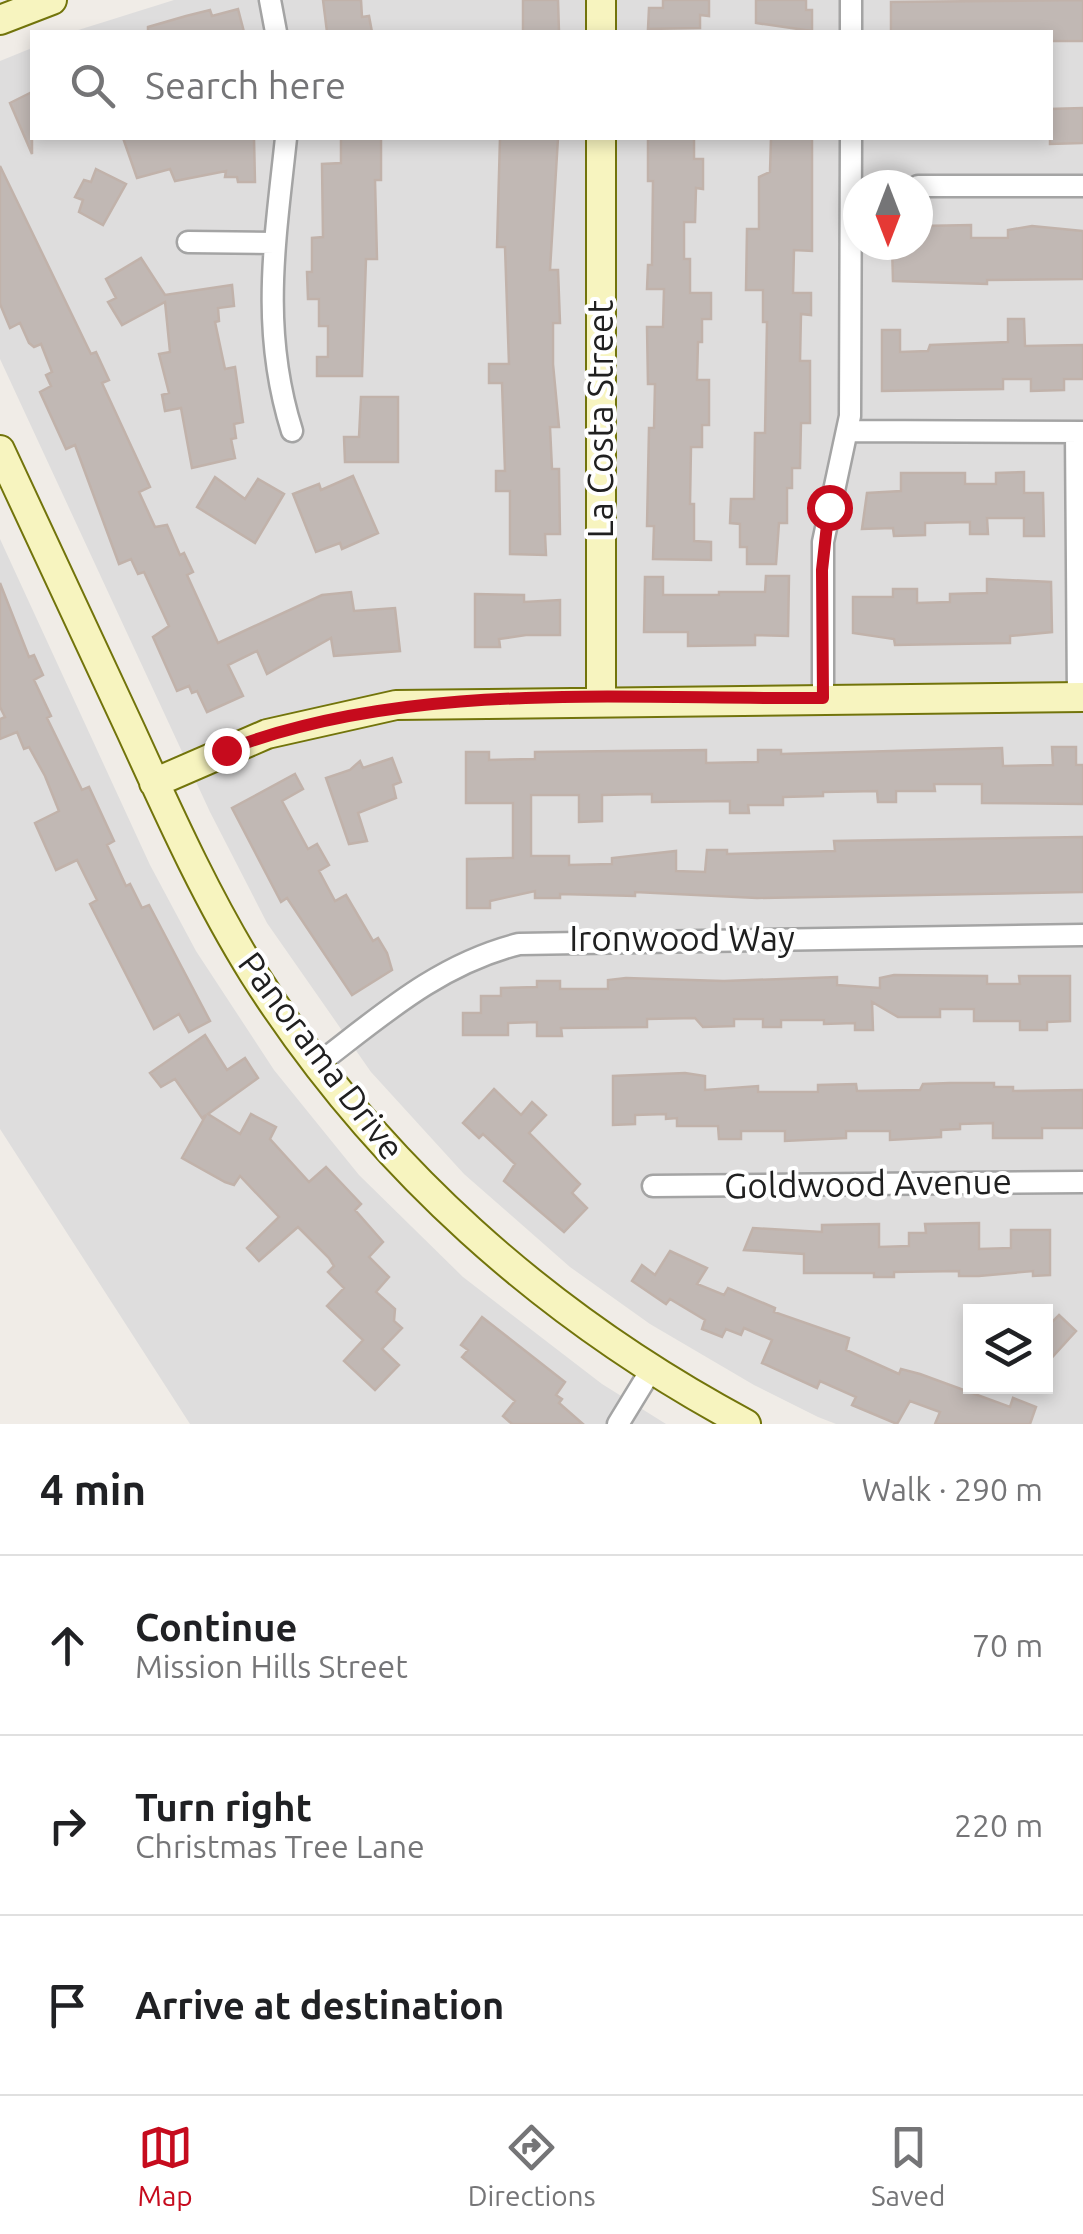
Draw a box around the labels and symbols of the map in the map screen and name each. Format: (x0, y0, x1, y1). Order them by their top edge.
north arrow (843, 170, 933, 260)
street label: La Costa Street (580, 300, 620, 538)
route start (807, 485, 853, 531)
route end (204, 728, 250, 774)
street label: Ironwood Way (569, 918, 795, 958)
street label: Panorama Drive (231, 944, 413, 1167)
street label: Goldwood Avenue (724, 1160, 1012, 1206)

